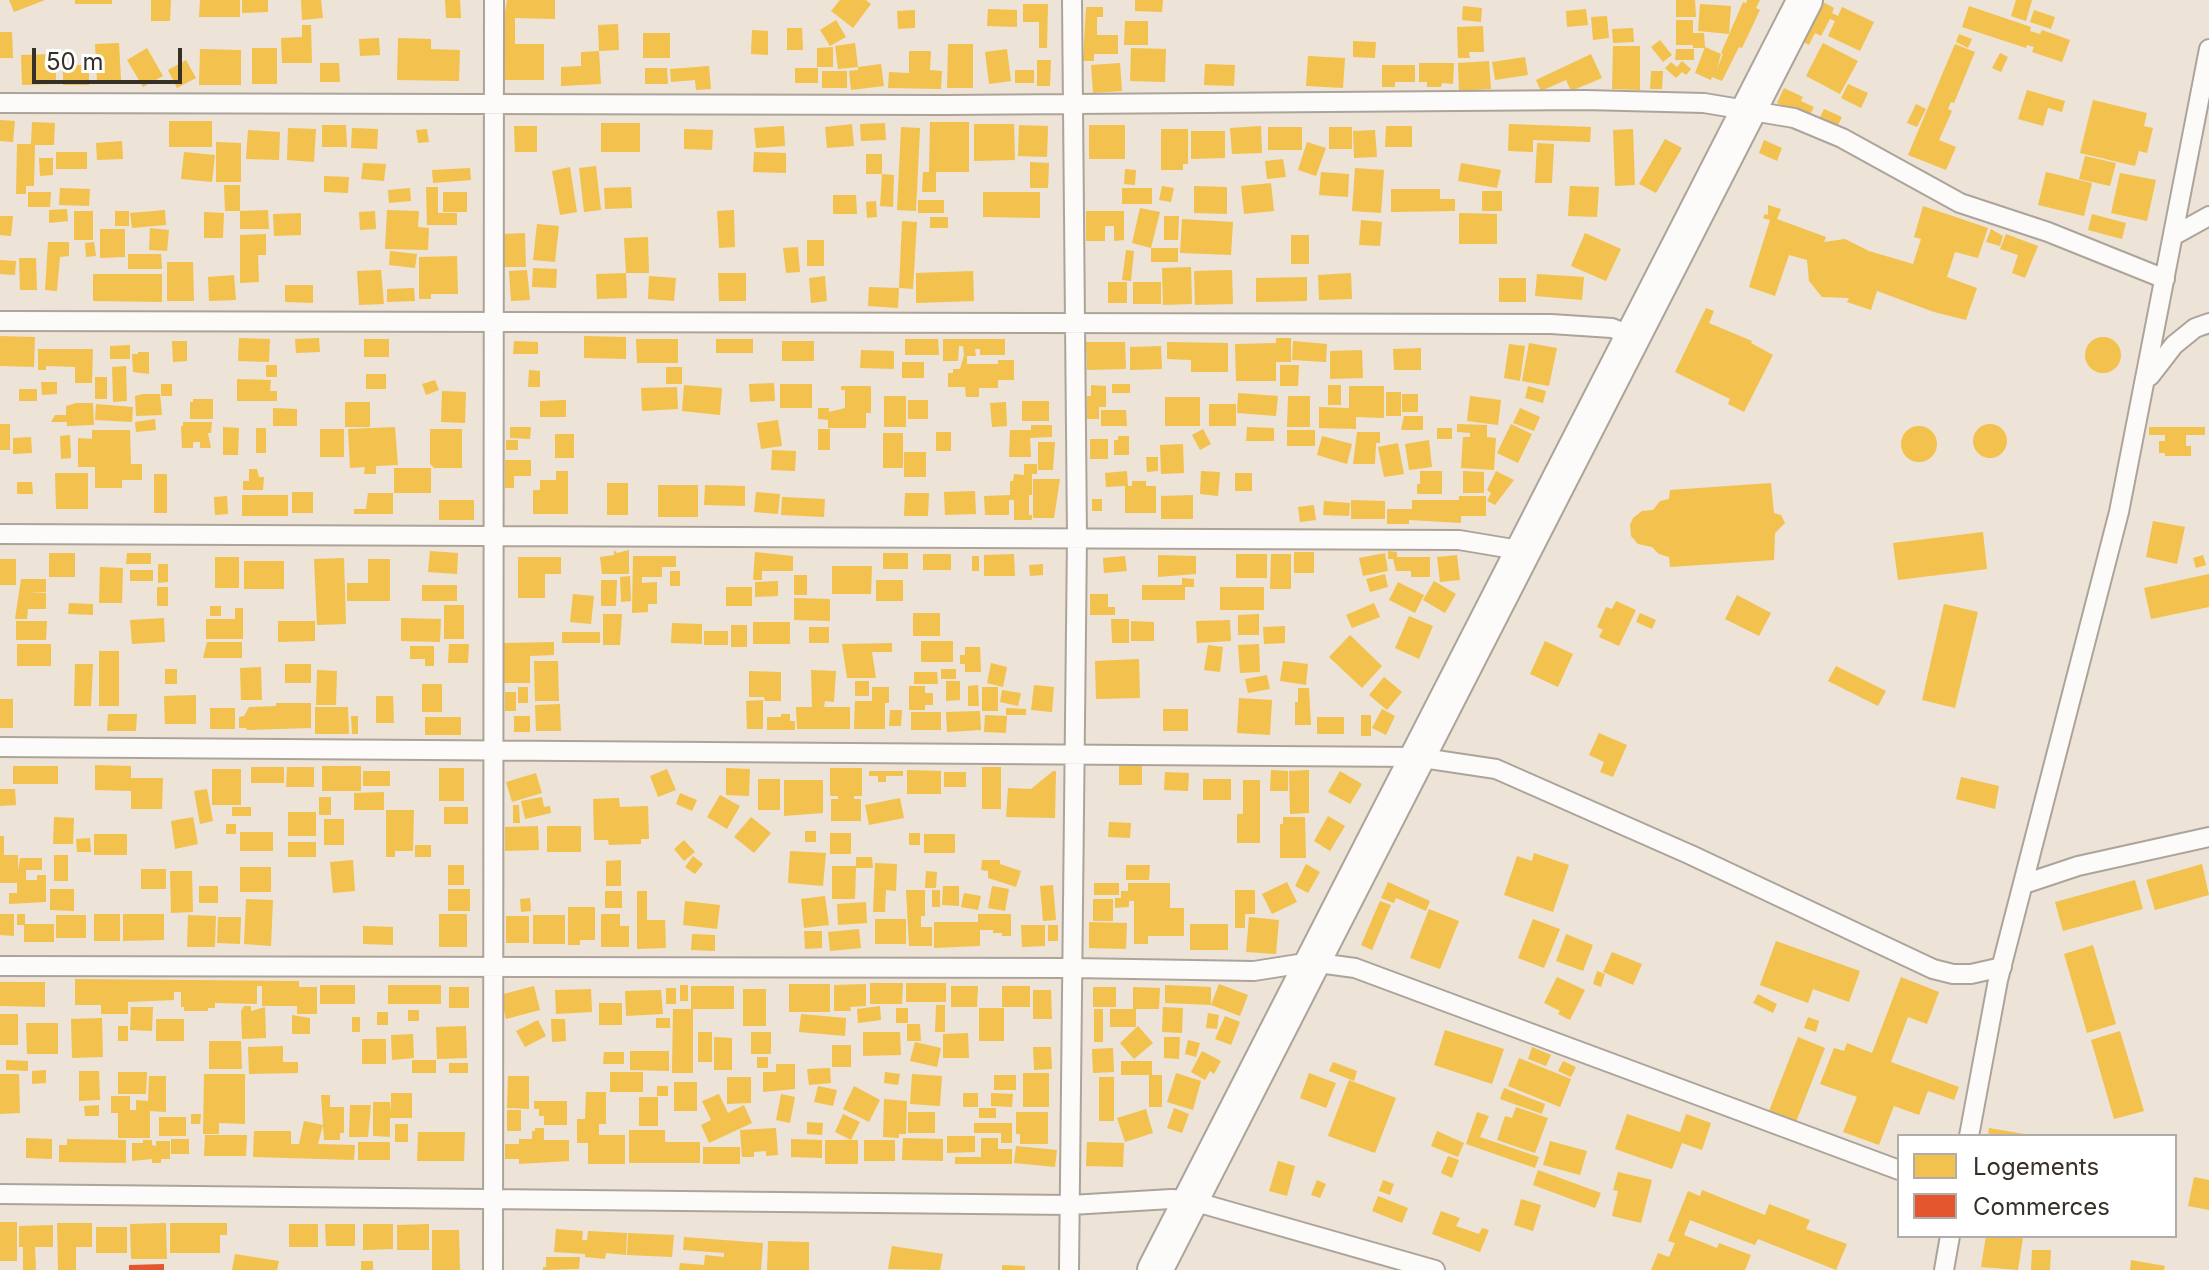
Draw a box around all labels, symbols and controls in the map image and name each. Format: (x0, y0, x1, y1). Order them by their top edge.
scale bar (36, 32, 186, 82)
text: 50 m (46, 47, 104, 76)
legend (1897, 1134, 2177, 1238)
text: Logements (1973, 1152, 2099, 1181)
text: Commerces (1973, 1192, 2110, 1221)

